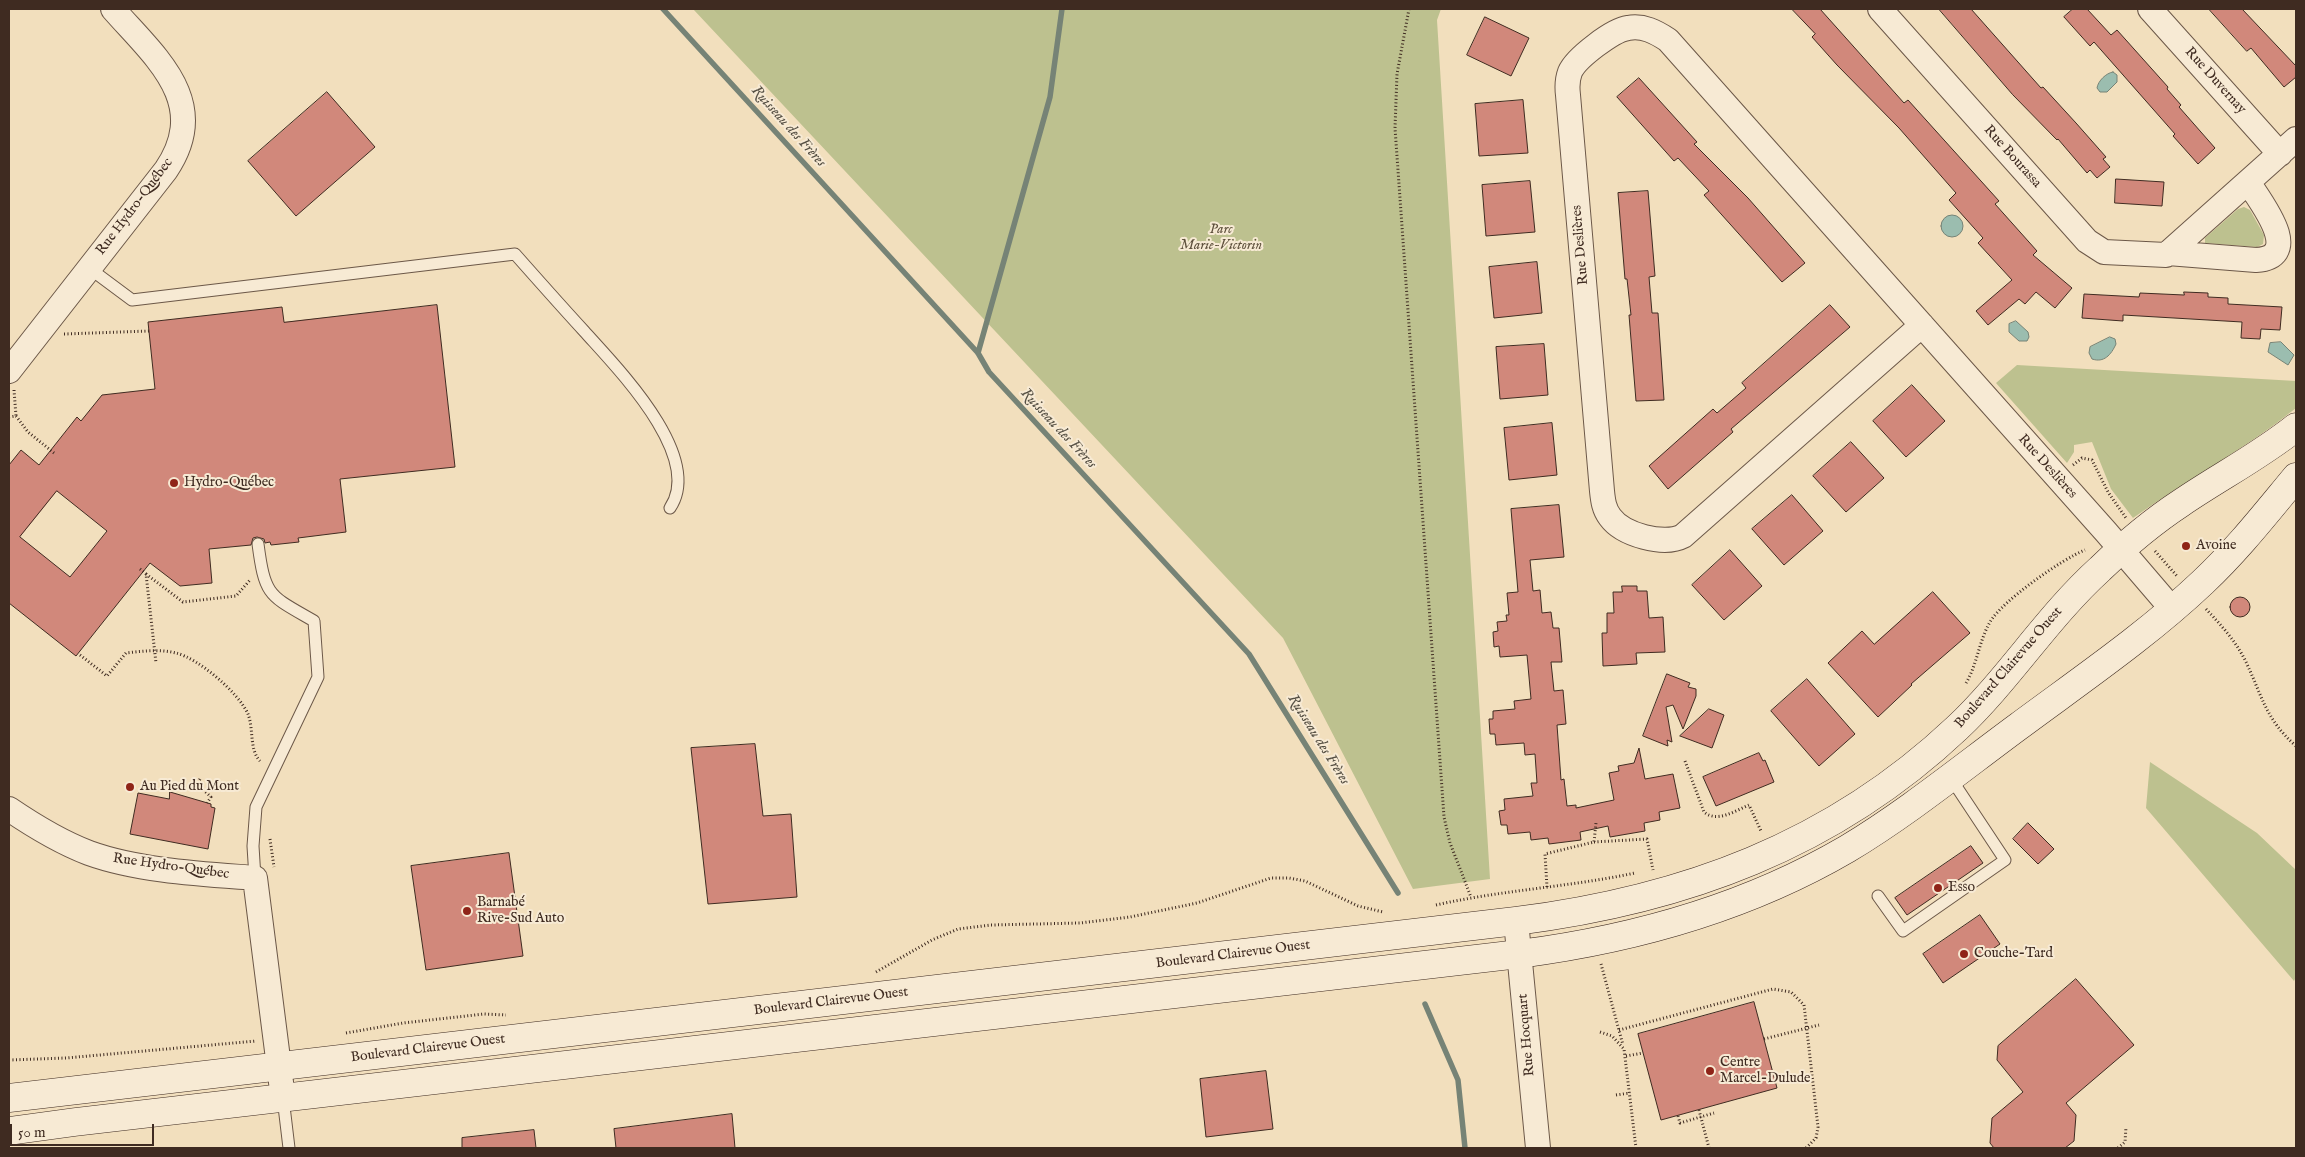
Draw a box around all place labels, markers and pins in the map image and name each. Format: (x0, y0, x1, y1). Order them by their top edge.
place label: Hydro-Québec (184, 475, 274, 491)
marker: Hydro-Québec (168, 477, 180, 489)
place label: Avoine (2196, 538, 2236, 554)
marker: Avoine (2180, 540, 2192, 552)
place label: Au Pied du Mont (140, 779, 239, 795)
marker: Au Pied du Mont (124, 781, 136, 793)
place label: Esso (1948, 880, 1975, 896)
marker: Esso (1932, 882, 1944, 894)
place label: Barnabé Rive-Sud Auto (477, 895, 564, 928)
marker: Barnabé Rive-Sud Auto (461, 905, 473, 917)
place label: Couche-Tard (1974, 946, 2053, 962)
marker: Couche-Tard (1958, 948, 1970, 960)
place label: Centre Marcel-Dulude (1720, 1055, 1811, 1088)
marker: Centre Marcel-Dulude (1704, 1065, 1716, 1077)

